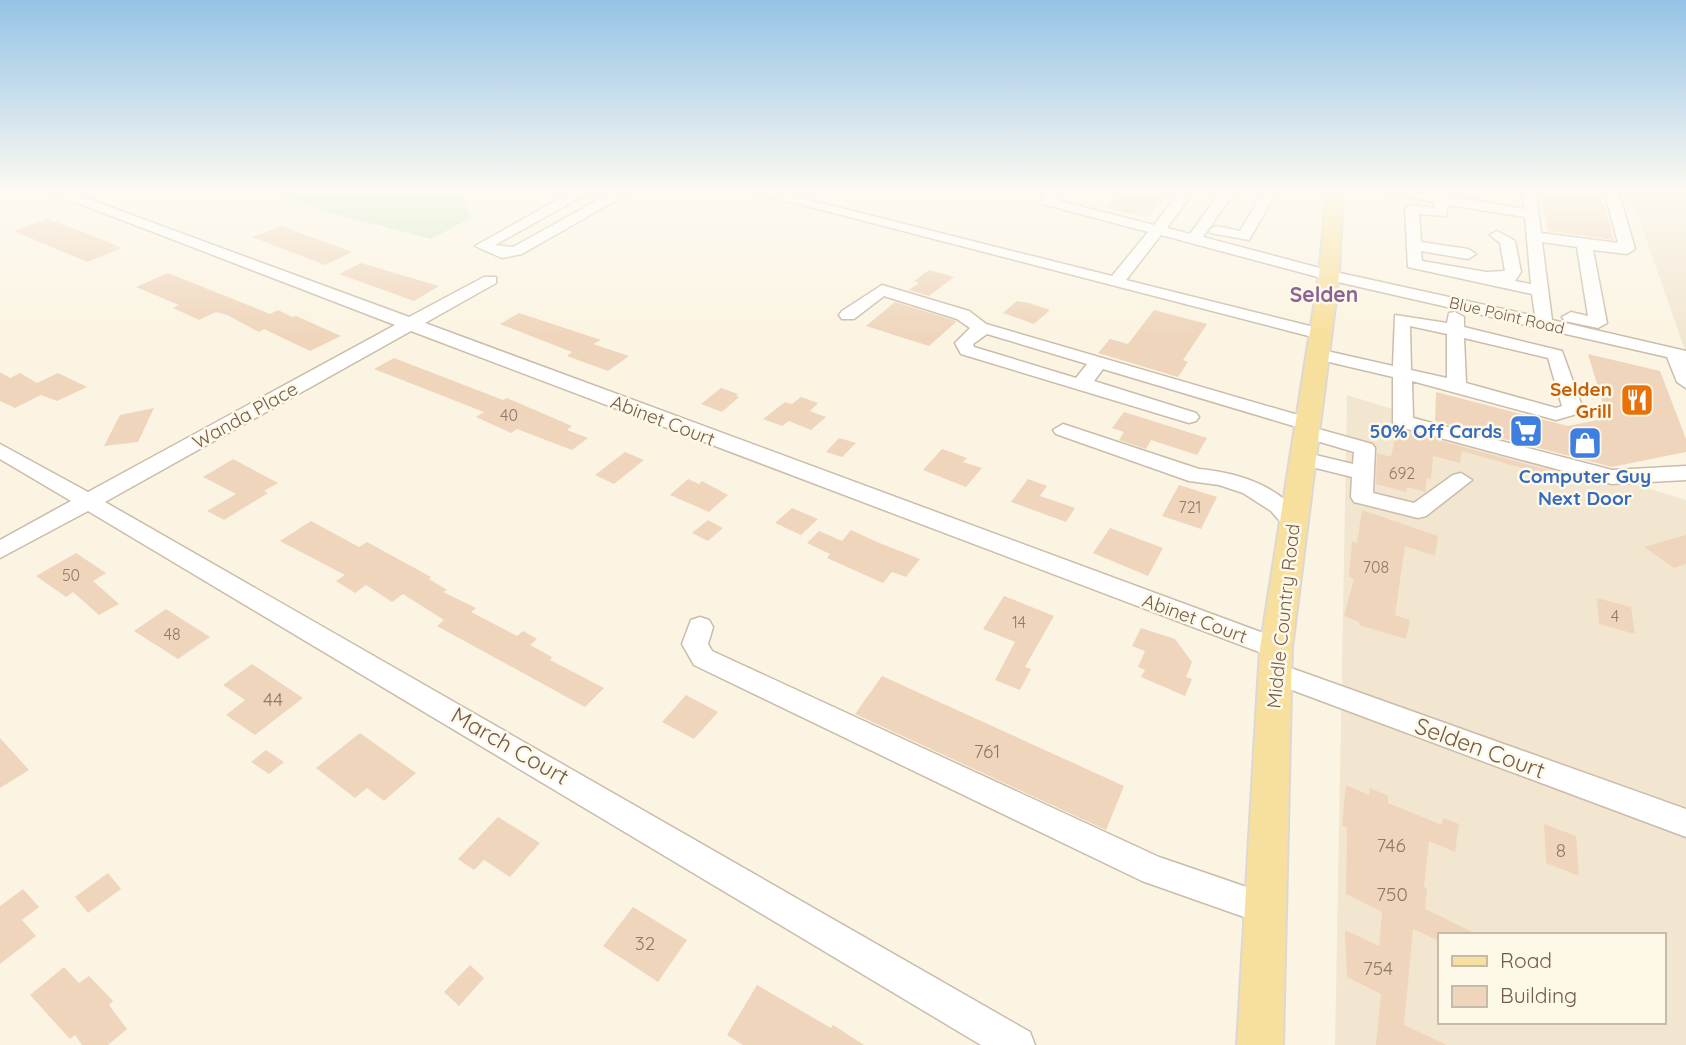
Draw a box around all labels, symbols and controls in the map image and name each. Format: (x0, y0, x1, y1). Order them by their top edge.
district label: Selden (1290, 281, 1358, 307)
street label: Blue Point Road (1447, 292, 1567, 338)
street label: Wanda Place (188, 376, 302, 454)
place label: Selden Grill (1550, 377, 1612, 423)
restaurant icon: Selden Grill (1618, 381, 1656, 419)
street label: Abinet Court (608, 389, 718, 451)
house number: 40 (500, 405, 518, 425)
supermarket icon: 50% Off Cards (1507, 412, 1545, 450)
place label: 50% Off Cards (1369, 419, 1502, 443)
shop icon: Computer Guy Next Door (1566, 424, 1604, 462)
house number: 692 (1389, 463, 1415, 483)
place label: Computer Guy Next Door (1519, 464, 1651, 510)
house number: 721 (1179, 497, 1202, 517)
street label: Middle Country Road (1261, 523, 1305, 709)
house number: 708 (1363, 557, 1389, 577)
house number: 50 (62, 565, 80, 585)
street label: Abinet Court (1139, 588, 1251, 648)
house number: 4 (1611, 606, 1619, 626)
house number: 14 (1012, 612, 1026, 632)
house number: 48 (163, 624, 181, 644)
house number: 44 (263, 687, 283, 711)
street label: March Court (446, 700, 574, 791)
street label: Selden Court (1411, 711, 1549, 785)
house number: 761 (974, 739, 1000, 763)
house number: 746 (1376, 833, 1406, 857)
house number: 8 (1556, 838, 1566, 862)
house number: 750 (1376, 882, 1408, 906)
house number: 32 (635, 931, 655, 955)
legend (1438, 933, 1665, 1024)
text: Road (1500, 947, 1552, 973)
house number: 754 (1363, 956, 1393, 980)
text: Building (1500, 982, 1577, 1008)

